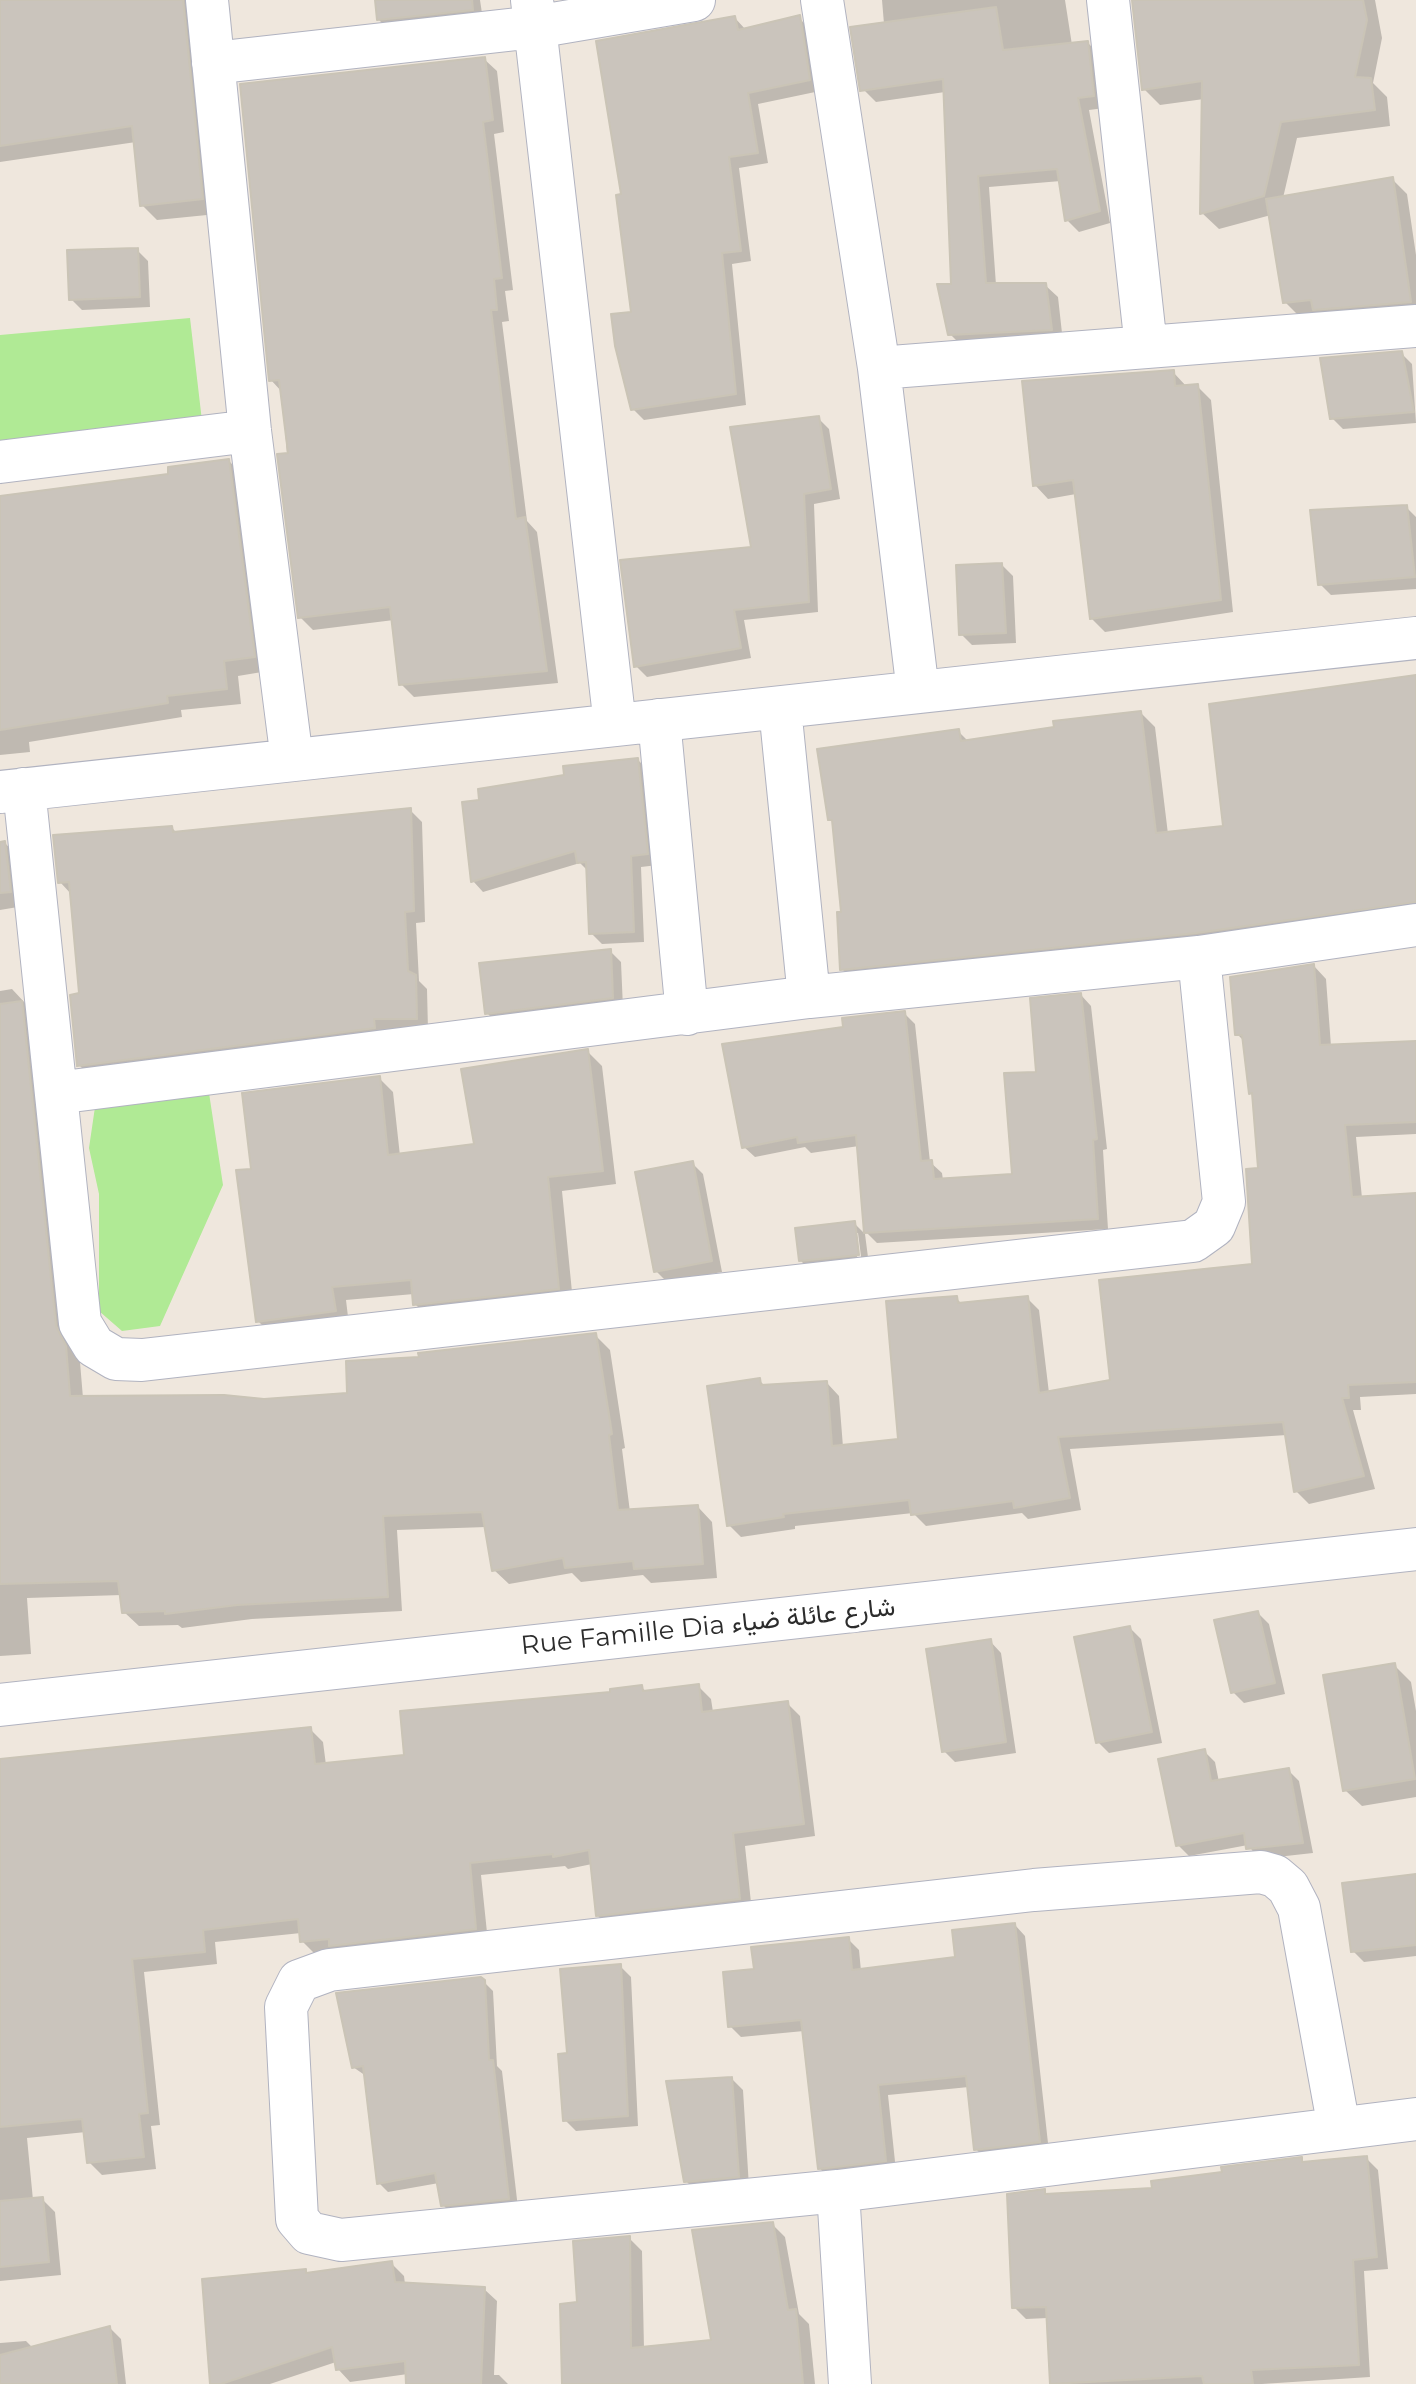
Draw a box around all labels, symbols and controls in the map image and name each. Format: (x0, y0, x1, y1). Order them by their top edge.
street label: Rue Famille Dia شارع عائلة ضياء (519, 1592, 897, 1662)

